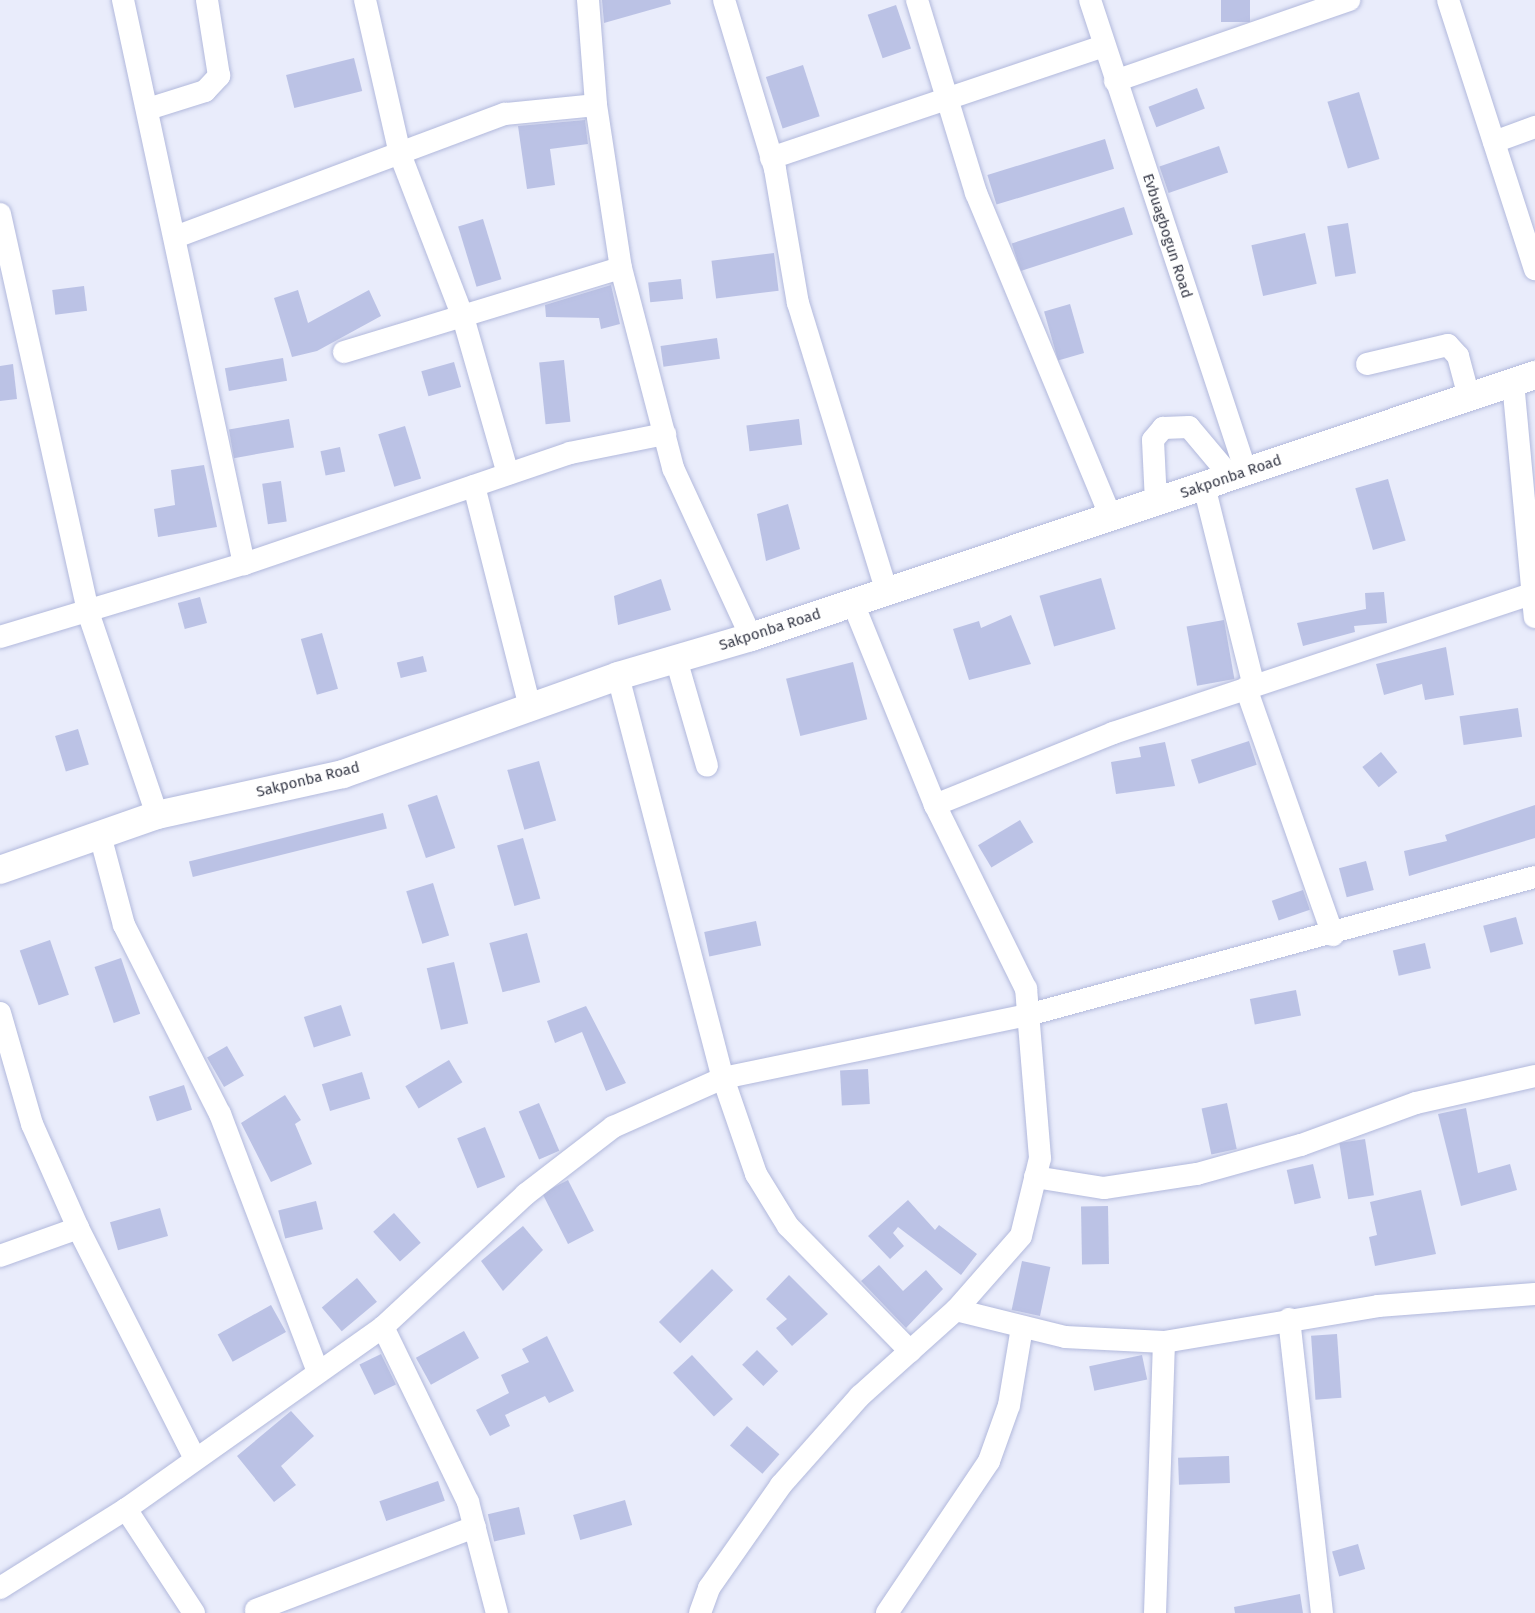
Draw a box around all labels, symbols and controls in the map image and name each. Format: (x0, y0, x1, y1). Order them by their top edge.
street label: Evbuagbogun Road (1138, 171, 1196, 301)
street label: Sakponba Road (1178, 451, 1284, 503)
street label: Sakponba Road (717, 605, 823, 655)
street label: Sakponba Road (254, 758, 362, 802)

